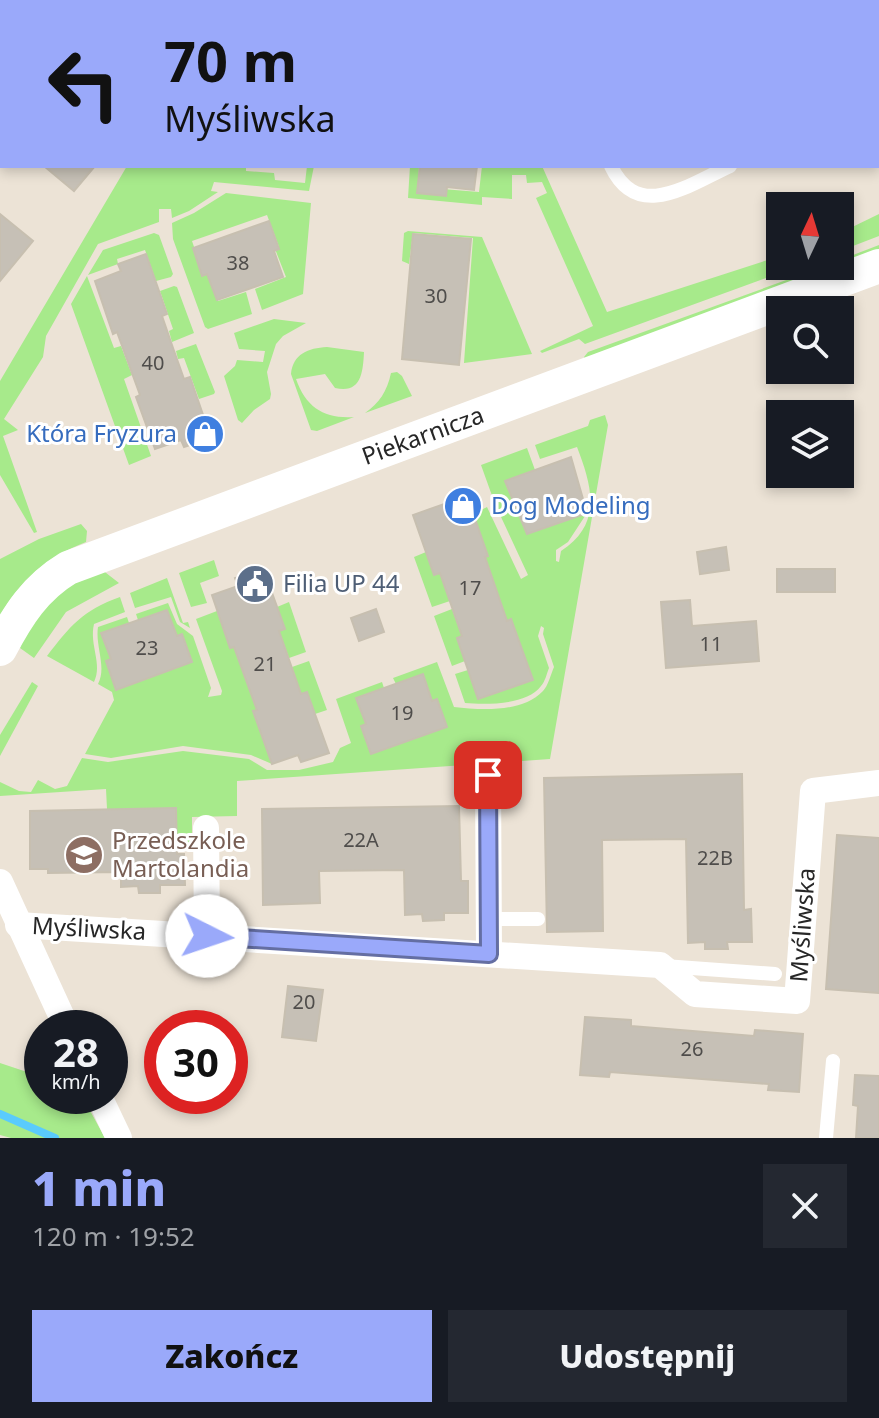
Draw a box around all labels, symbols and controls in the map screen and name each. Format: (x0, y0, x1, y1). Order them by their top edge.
text: 70 m (164, 22, 297, 98)
icon: left (32, 32, 136, 136)
text: Myśliwska (164, 94, 336, 143)
north arrow (766, 192, 854, 280)
map controls (766, 192, 854, 488)
house number: 38 (227, 249, 249, 276)
house number: 30 (425, 282, 447, 309)
button: search (766, 296, 854, 384)
house number: 40 (142, 349, 164, 376)
street label: Piekarnicza (357, 397, 488, 472)
button: layers (766, 400, 854, 488)
shop icon: Która Fryzura (184, 413, 226, 455)
place label: Która Fryzura (26, 416, 177, 449)
shop icon: Dog Modeling (442, 485, 484, 527)
place label: Dog Modeling (491, 488, 651, 521)
public building icon: Filia UP 44 (234, 563, 276, 605)
place label: Filia UP 44 (283, 566, 400, 599)
house number: 17 (459, 574, 481, 601)
house number: 11 (700, 630, 722, 657)
house number: 23 (136, 634, 158, 661)
house number: 21 (254, 650, 276, 677)
house number: 19 (391, 699, 413, 726)
pin (454, 741, 522, 809)
icon: arrive (466, 753, 510, 797)
place label: Przedszkole Martolandia (112, 823, 249, 884)
house number: 22A (343, 826, 379, 853)
school or university icon: Przedszkole Martolandia (63, 834, 105, 876)
house number: 22B (697, 844, 733, 871)
street label: Myśliwska (781, 867, 822, 983)
position arrow (165, 894, 249, 978)
street label: Myśliwska (31, 908, 147, 947)
house number: 20 (293, 988, 315, 1015)
speed limit sign: 30 (144, 1010, 248, 1114)
text: 28 (53, 1024, 99, 1079)
house number: 26 (681, 1035, 703, 1062)
text: km/h (51, 1068, 101, 1095)
text: 1 min (32, 1155, 166, 1220)
button: close (763, 1164, 847, 1248)
text: 120 m · 19:52 (32, 1218, 195, 1254)
button: Zakończ (32, 1310, 432, 1402)
button: Udostępnij (448, 1310, 847, 1402)

